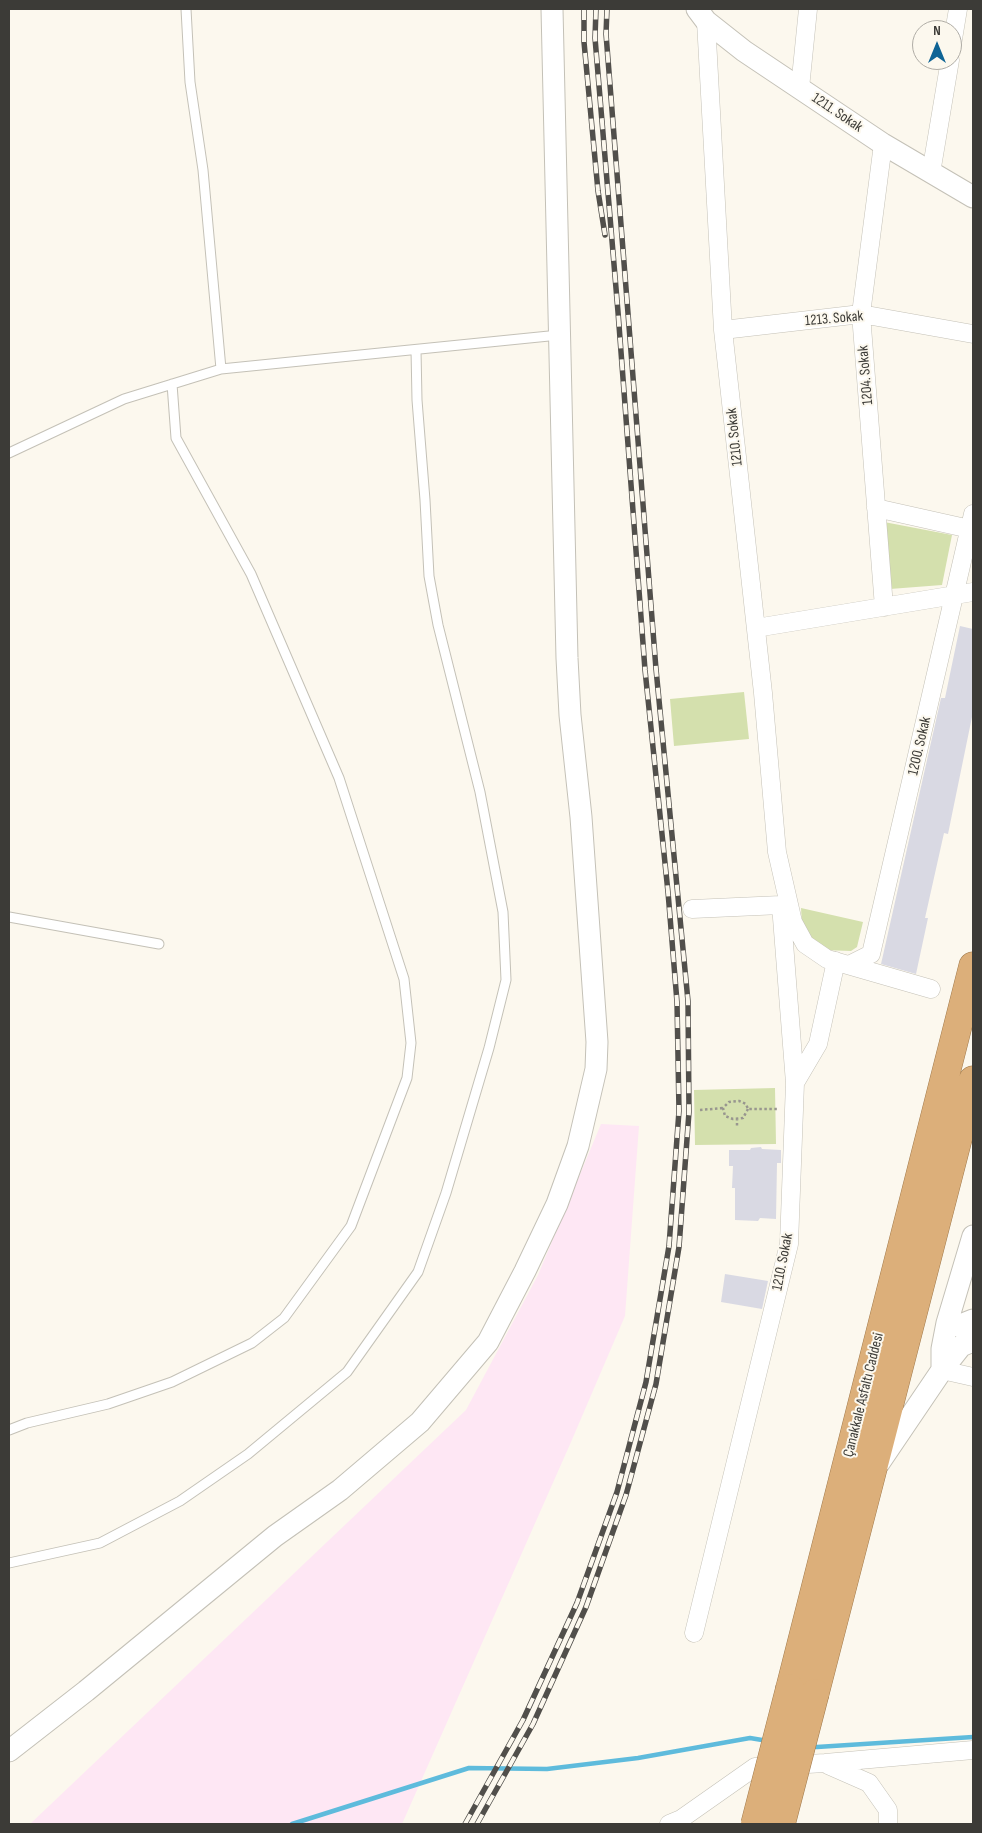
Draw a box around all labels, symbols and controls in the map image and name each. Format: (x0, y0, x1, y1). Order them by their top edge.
north arrow (912, 20, 962, 70)
text: N (933, 22, 941, 39)
street label: 1211. Sokak (808, 89, 866, 137)
street label: 1213. Sokak (804, 307, 864, 331)
street label: 1204. Sokak (854, 345, 878, 405)
street label: 1210. Sokak (723, 407, 747, 467)
street label: 1200. Sokak (905, 715, 935, 777)
street label: 1210. Sokak (769, 1232, 797, 1292)
street label: Çanakkale Asfaltı Caddesi (840, 1331, 888, 1459)

